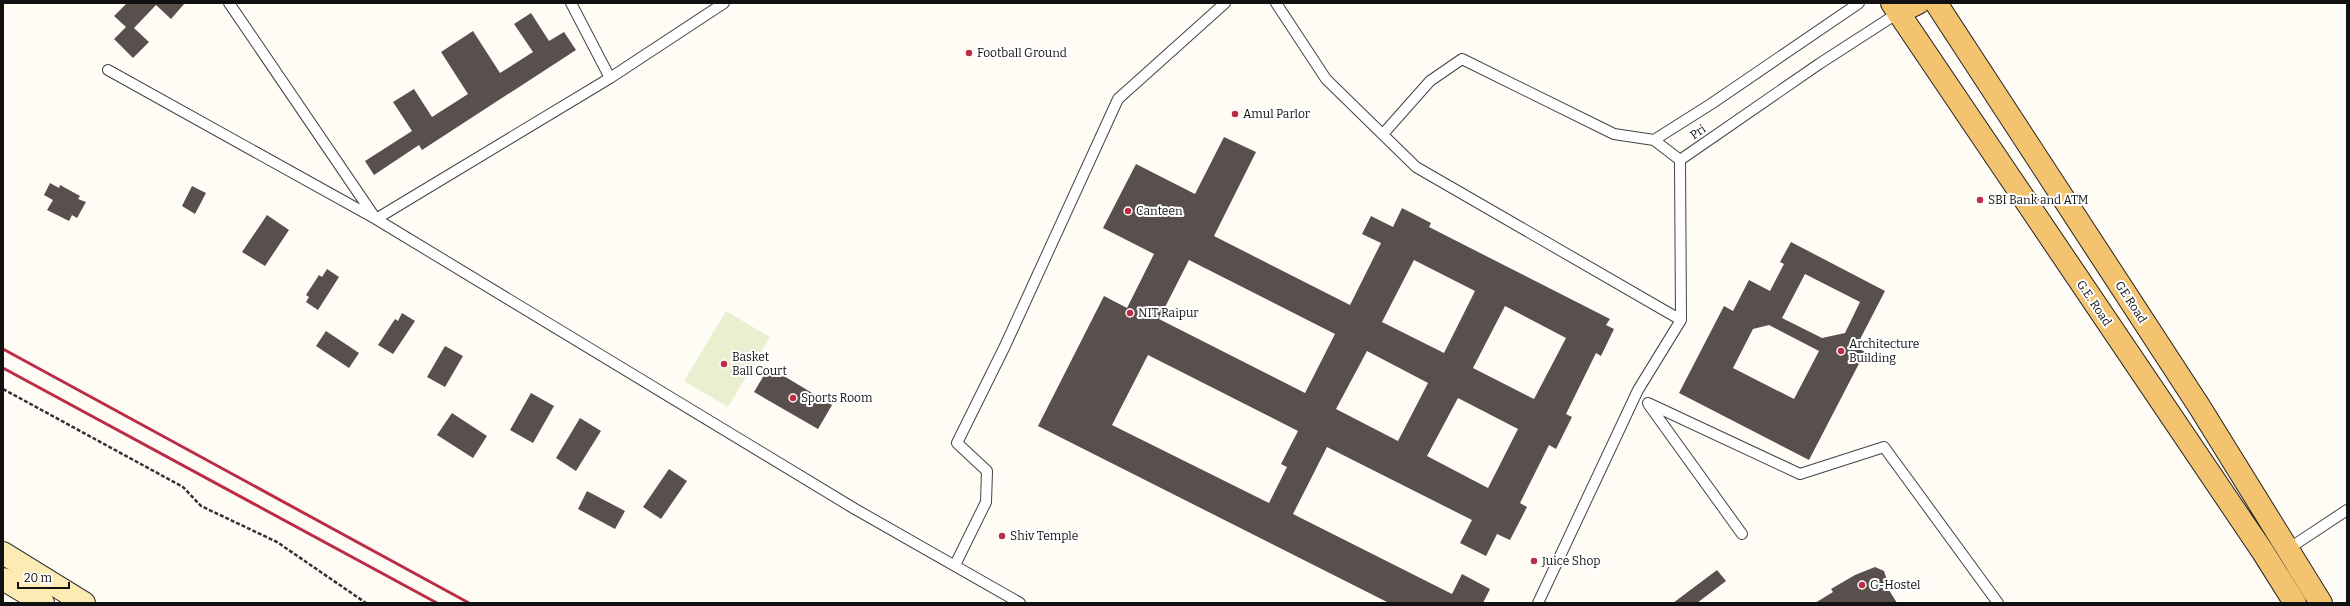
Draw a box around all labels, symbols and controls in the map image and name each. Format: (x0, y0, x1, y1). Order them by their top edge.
place label: Football Ground (977, 46, 1067, 60)
marker: Football Ground (964, 48, 974, 58)
place label: Amul Parlor (1243, 107, 1311, 121)
marker: Amul Parlor (1230, 109, 1240, 119)
street label: Pri (1688, 122, 1709, 142)
place label: SBI Bank and ATM (1988, 193, 2089, 207)
marker: SBI Bank and ATM (1975, 195, 1985, 205)
place label: Canteen (1136, 204, 1183, 218)
marker: Canteen (1123, 206, 1133, 216)
street label: G.E. Road (2074, 278, 2114, 328)
street label: GE Road (2112, 279, 2150, 325)
place label: NIT Raipur (1138, 306, 1199, 320)
marker: NIT Raipur (1125, 308, 1135, 318)
place label: Architecture Building (1849, 337, 1919, 365)
marker: Architecture Building (1836, 346, 1846, 356)
place label: Basket Ball Court (732, 350, 787, 378)
marker: Basket Ball Court (719, 359, 729, 369)
place label: Sports Room (801, 391, 873, 405)
marker: Sports Room (788, 393, 798, 403)
place label: Shiv Temple (1010, 529, 1078, 543)
marker: Shiv Temple (997, 531, 1007, 541)
place label: Juice Shop (1541, 554, 1600, 568)
marker: Juice Shop (1529, 556, 1539, 566)
scale bar (18, 564, 69, 590)
text: 20 m (24, 571, 53, 585)
place label: G-Hostel (1870, 578, 1921, 592)
marker: G-Hostel (1857, 580, 1867, 590)

